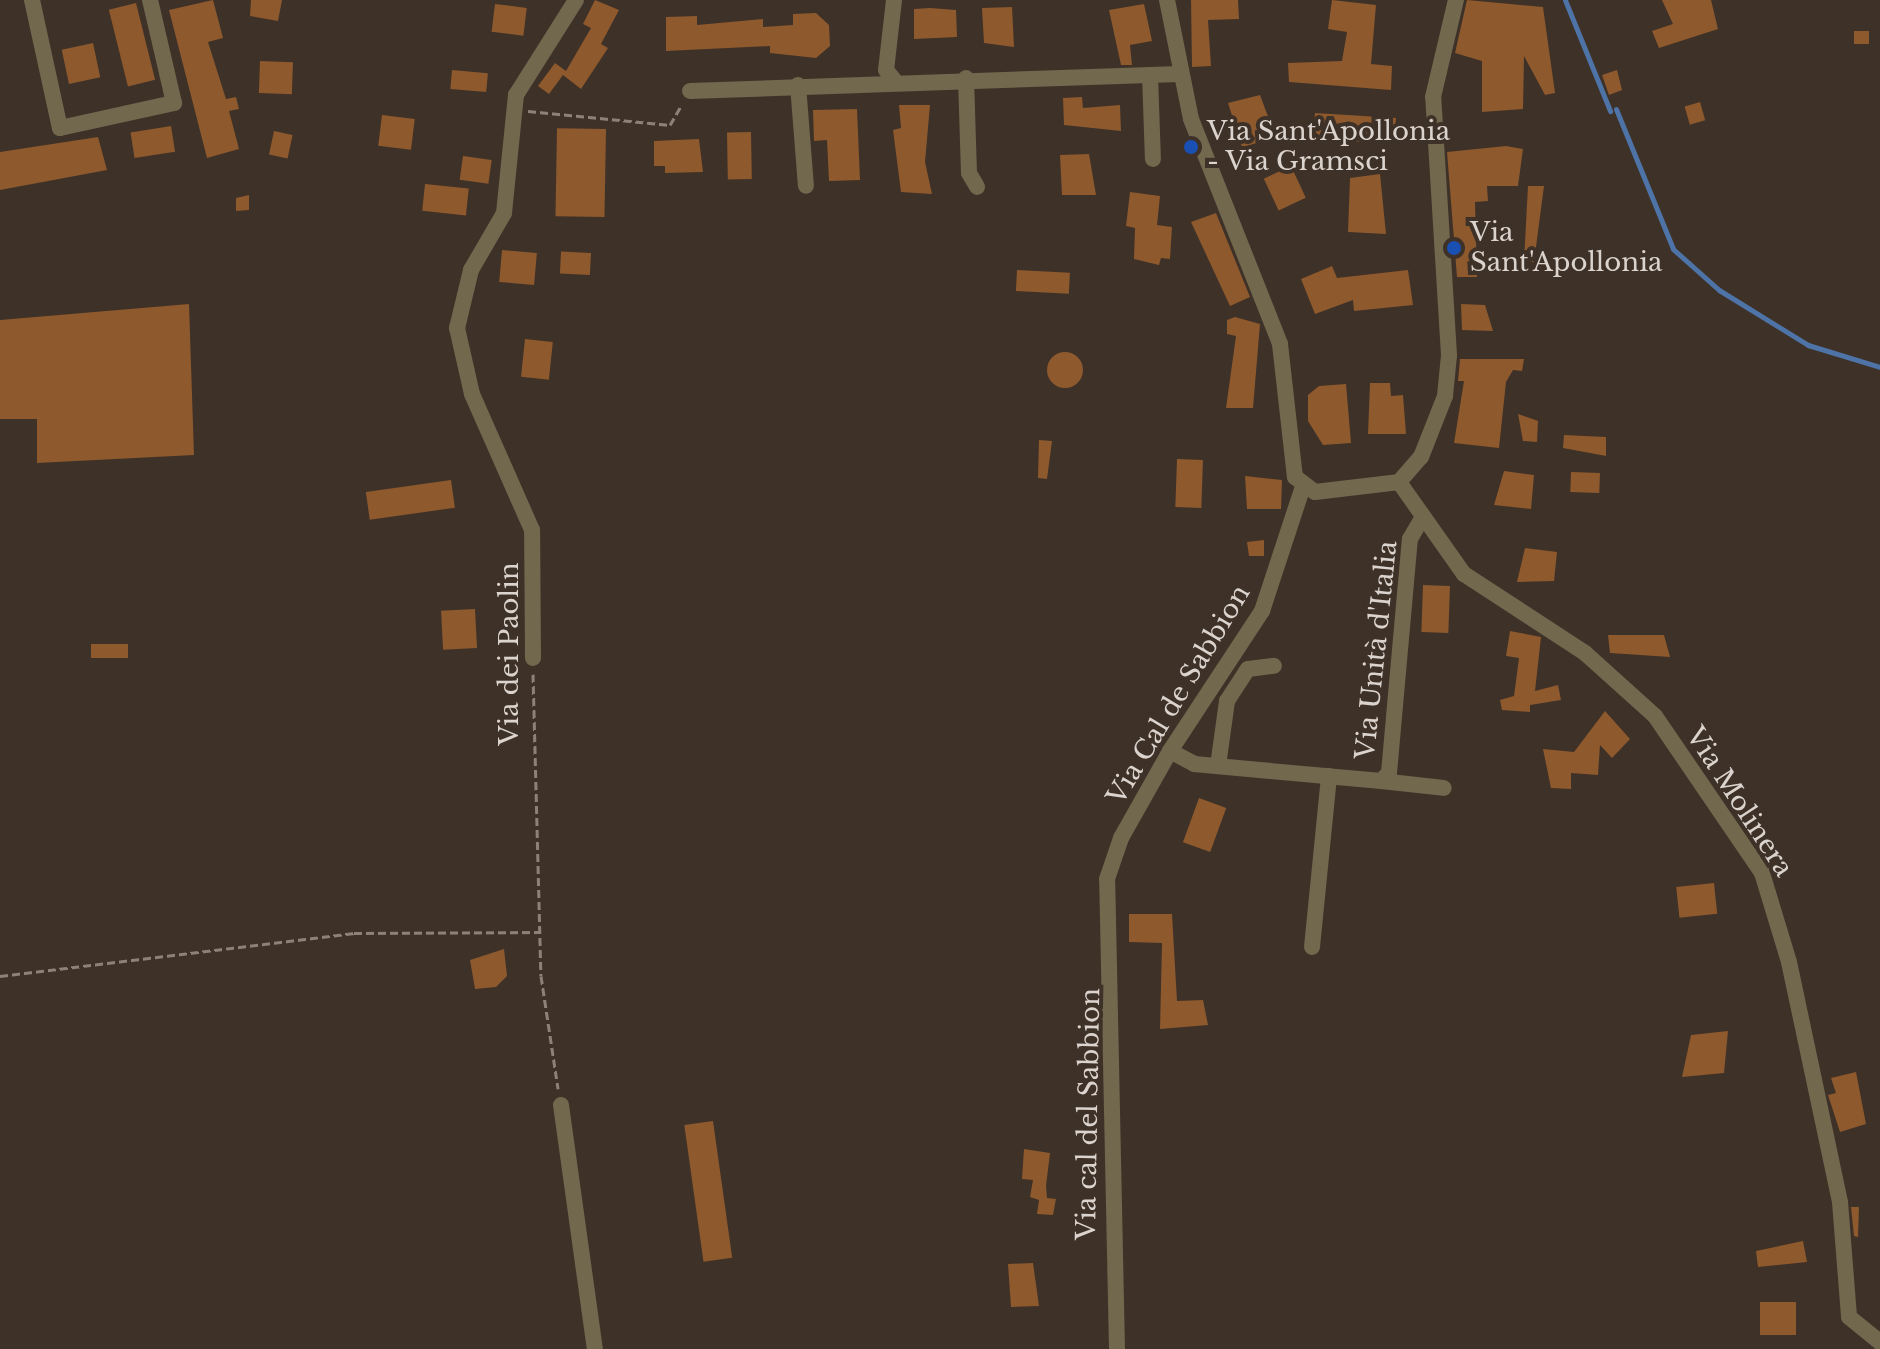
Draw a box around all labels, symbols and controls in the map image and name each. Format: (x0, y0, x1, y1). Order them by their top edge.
place label: Via Sant'Apollonia - Via Gramsci (1207, 116, 1450, 178)
marker: Via Sant'Apollonia - Via Gramsci (1182, 138, 1200, 156)
place label: Via Sant'Apollonia (1470, 217, 1663, 278)
marker: Via Sant'Apollonia (1445, 239, 1463, 257)
street label: Via Unità d'Italia (1350, 539, 1404, 761)
street label: Via dei Paolin (494, 562, 526, 746)
street label: Via Cal de Sabbion (1101, 579, 1257, 811)
street label: Via Molinera (1679, 721, 1799, 883)
street label: Via cal del Sabbion (1071, 988, 1107, 1240)

